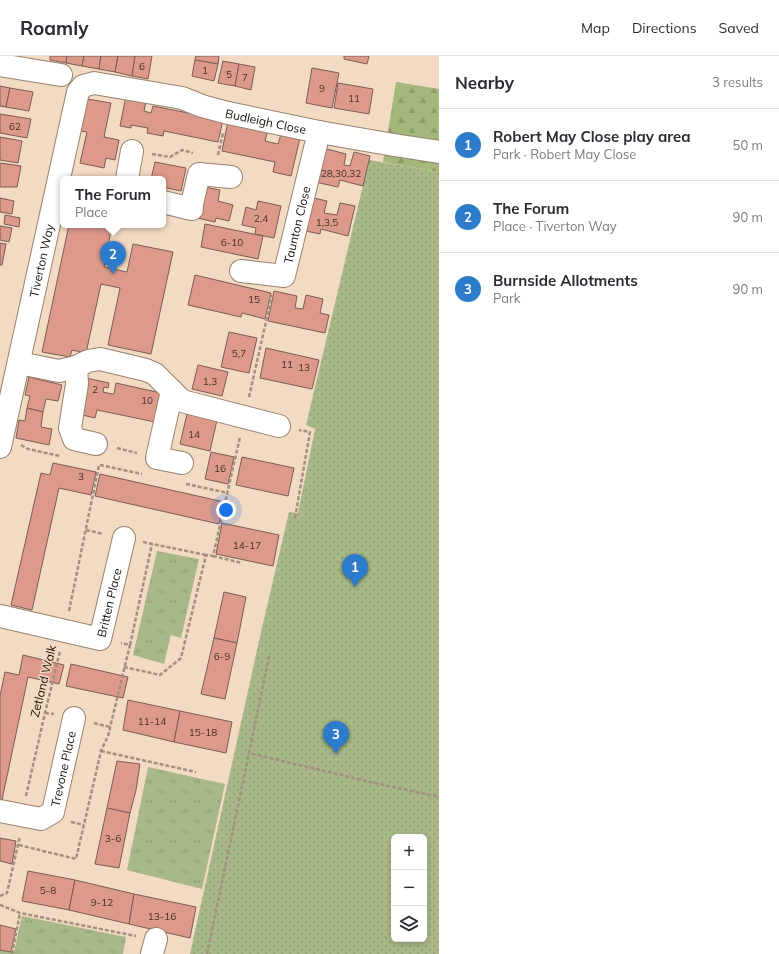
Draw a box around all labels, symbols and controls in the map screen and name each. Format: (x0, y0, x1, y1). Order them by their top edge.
text: Roamly (20, 16, 88, 40)
text: Map (581, 19, 610, 37)
text: Directions (632, 19, 697, 37)
text: Saved (719, 19, 759, 37)
house number: 6 (139, 60, 145, 73)
house number: 1 (202, 64, 208, 77)
house number: 5 (226, 68, 232, 81)
house number: 7 (242, 71, 248, 84)
text: Nearby (455, 72, 514, 93)
text: 3 results (712, 74, 763, 90)
house number: 9 (319, 82, 325, 95)
house number: 11 (348, 92, 360, 105)
street label: Budleigh Close (224, 105, 308, 137)
house number: 62 (9, 120, 21, 133)
text: Robert May Close play area (493, 127, 691, 146)
text: 1 (464, 137, 472, 153)
text: 50 m (733, 137, 763, 153)
text: Park · Robert May Close (493, 146, 636, 162)
house number: 28,30,32 (321, 167, 361, 180)
popup (60, 176, 166, 228)
text: The Forum (75, 185, 151, 204)
street label: Taunton Close (280, 185, 313, 265)
text: The Forum (493, 199, 569, 218)
text: Place (75, 204, 108, 220)
text: 2 (464, 209, 472, 225)
text: 90 m (733, 209, 763, 225)
house number: 2,4 (254, 212, 268, 225)
house number: 1,3,5 (316, 216, 338, 229)
text: Place · Tiverton Way (493, 218, 617, 234)
street label: Tiverton Way (26, 222, 56, 299)
house number: 6-10 (221, 236, 243, 249)
pin: 2 (100, 241, 126, 274)
text: Burnside Allotments (493, 271, 638, 290)
text: 3 (464, 281, 472, 297)
text: 90 m (733, 281, 763, 297)
text: Park (493, 290, 520, 306)
house number: 15 (248, 293, 260, 306)
house number: 5,7 (232, 347, 246, 360)
house number: 11 (281, 358, 293, 371)
house number: 13 (298, 361, 310, 374)
house number: 1,3 (203, 375, 217, 388)
house number: 2 (92, 383, 98, 396)
house number: 10 (141, 394, 153, 407)
house number: 14 (188, 428, 200, 441)
house number: 16 (214, 462, 226, 475)
house number: 3 (78, 470, 84, 483)
your location (216, 500, 236, 520)
house number: 14-17 (233, 539, 261, 552)
pin: 1 (342, 554, 368, 587)
street label: Britten Place (93, 567, 124, 639)
street label: Zetland Walk (27, 642, 59, 719)
house number: 6-9 (214, 650, 230, 663)
house number: 11-14 (138, 715, 166, 728)
pin: 3 (323, 721, 349, 754)
house number: 15-18 (189, 726, 217, 739)
street label: Trevone Place (47, 729, 78, 808)
house number: 3-6 (105, 832, 121, 845)
map controls (391, 834, 427, 942)
button: + (391, 834, 427, 870)
button: − (391, 870, 427, 906)
house number: 5-8 (40, 884, 56, 897)
house number: 9-12 (91, 896, 113, 909)
button: layers (391, 906, 427, 942)
house number: 13-16 (148, 910, 176, 923)

